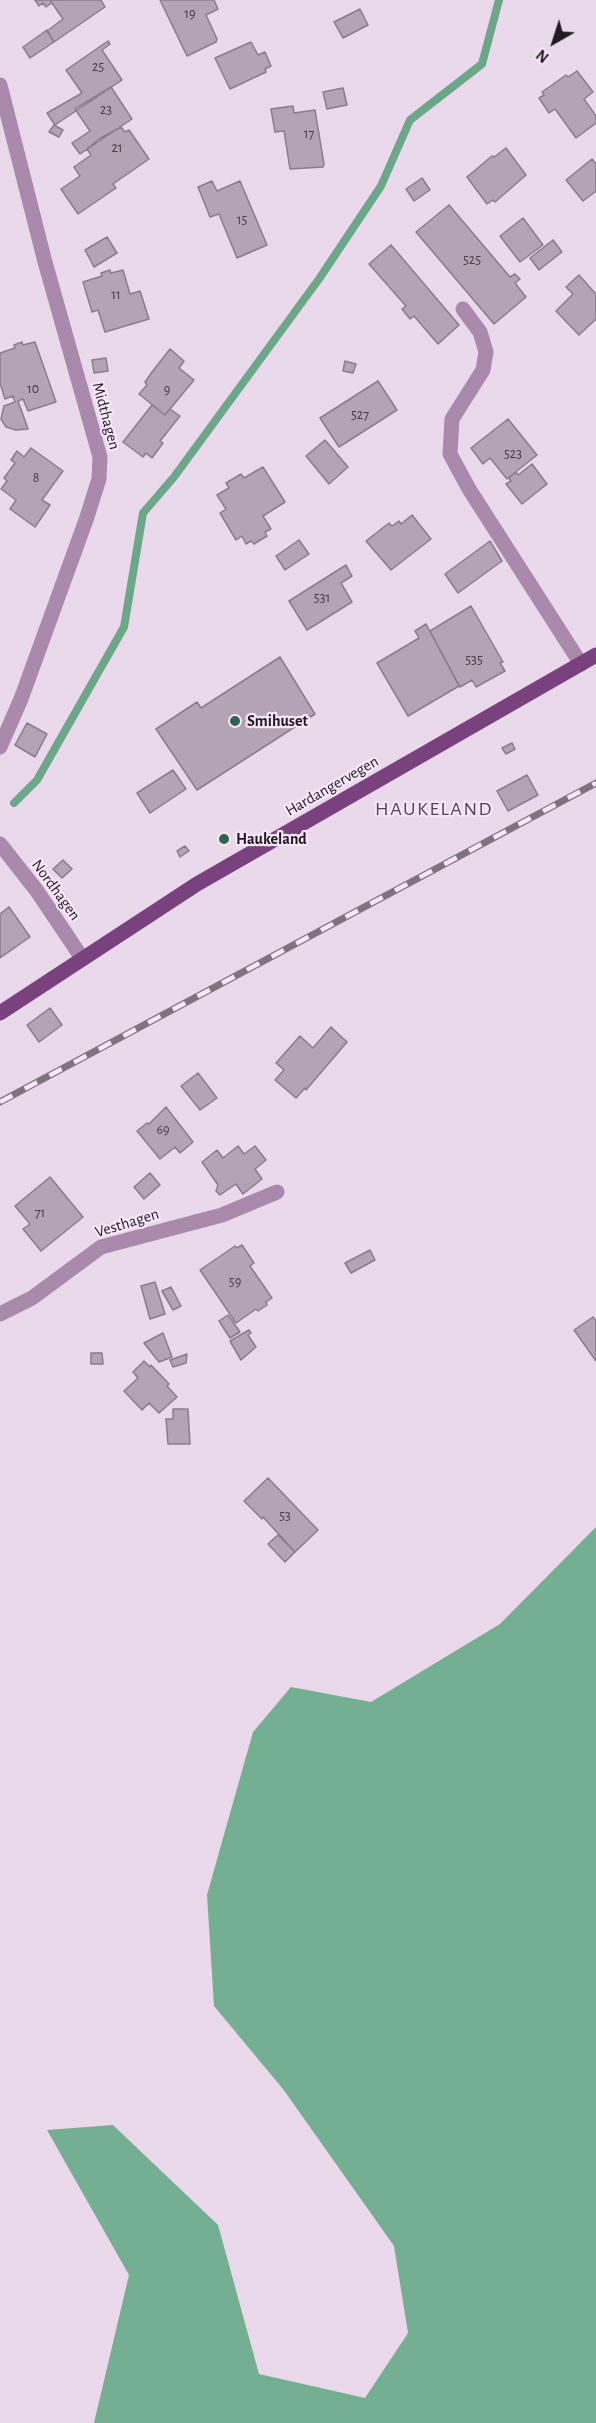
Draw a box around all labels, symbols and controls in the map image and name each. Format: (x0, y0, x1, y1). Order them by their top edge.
house number: 19 (184, 6, 196, 22)
north arrow (524, 12, 584, 72)
text: N (533, 46, 552, 66)
house number: 25 (92, 59, 104, 75)
house number: 23 (100, 102, 112, 118)
house number: 17 (304, 126, 314, 142)
house number: 21 (111, 140, 123, 156)
house number: 15 (237, 212, 247, 228)
house number: 525 (463, 252, 481, 268)
house number: 11 (111, 287, 121, 303)
street label: Midthagen (88, 380, 124, 452)
house number: 10 (27, 381, 39, 397)
house number: 9 (164, 382, 170, 398)
house number: 527 (351, 407, 369, 423)
house number: 523 (504, 446, 522, 462)
house number: 8 (33, 470, 39, 486)
house number: 531 (314, 590, 330, 606)
house number: 535 (465, 652, 483, 668)
place label: Smihuset (247, 711, 308, 731)
marker: Smihuset (228, 714, 242, 728)
street label: Hardangervegen (282, 752, 382, 820)
district label: HAUKELAND (375, 797, 493, 821)
place label: Haukeland (236, 829, 307, 849)
marker: Haukeland (217, 832, 231, 846)
street label: Nordhagen (27, 856, 85, 924)
house number: 69 (156, 1122, 170, 1138)
street label: Vesthagen (93, 1204, 161, 1242)
house number: 71 (35, 1205, 45, 1221)
house number: 59 (229, 1274, 241, 1290)
house number: 53 (279, 1508, 291, 1524)

